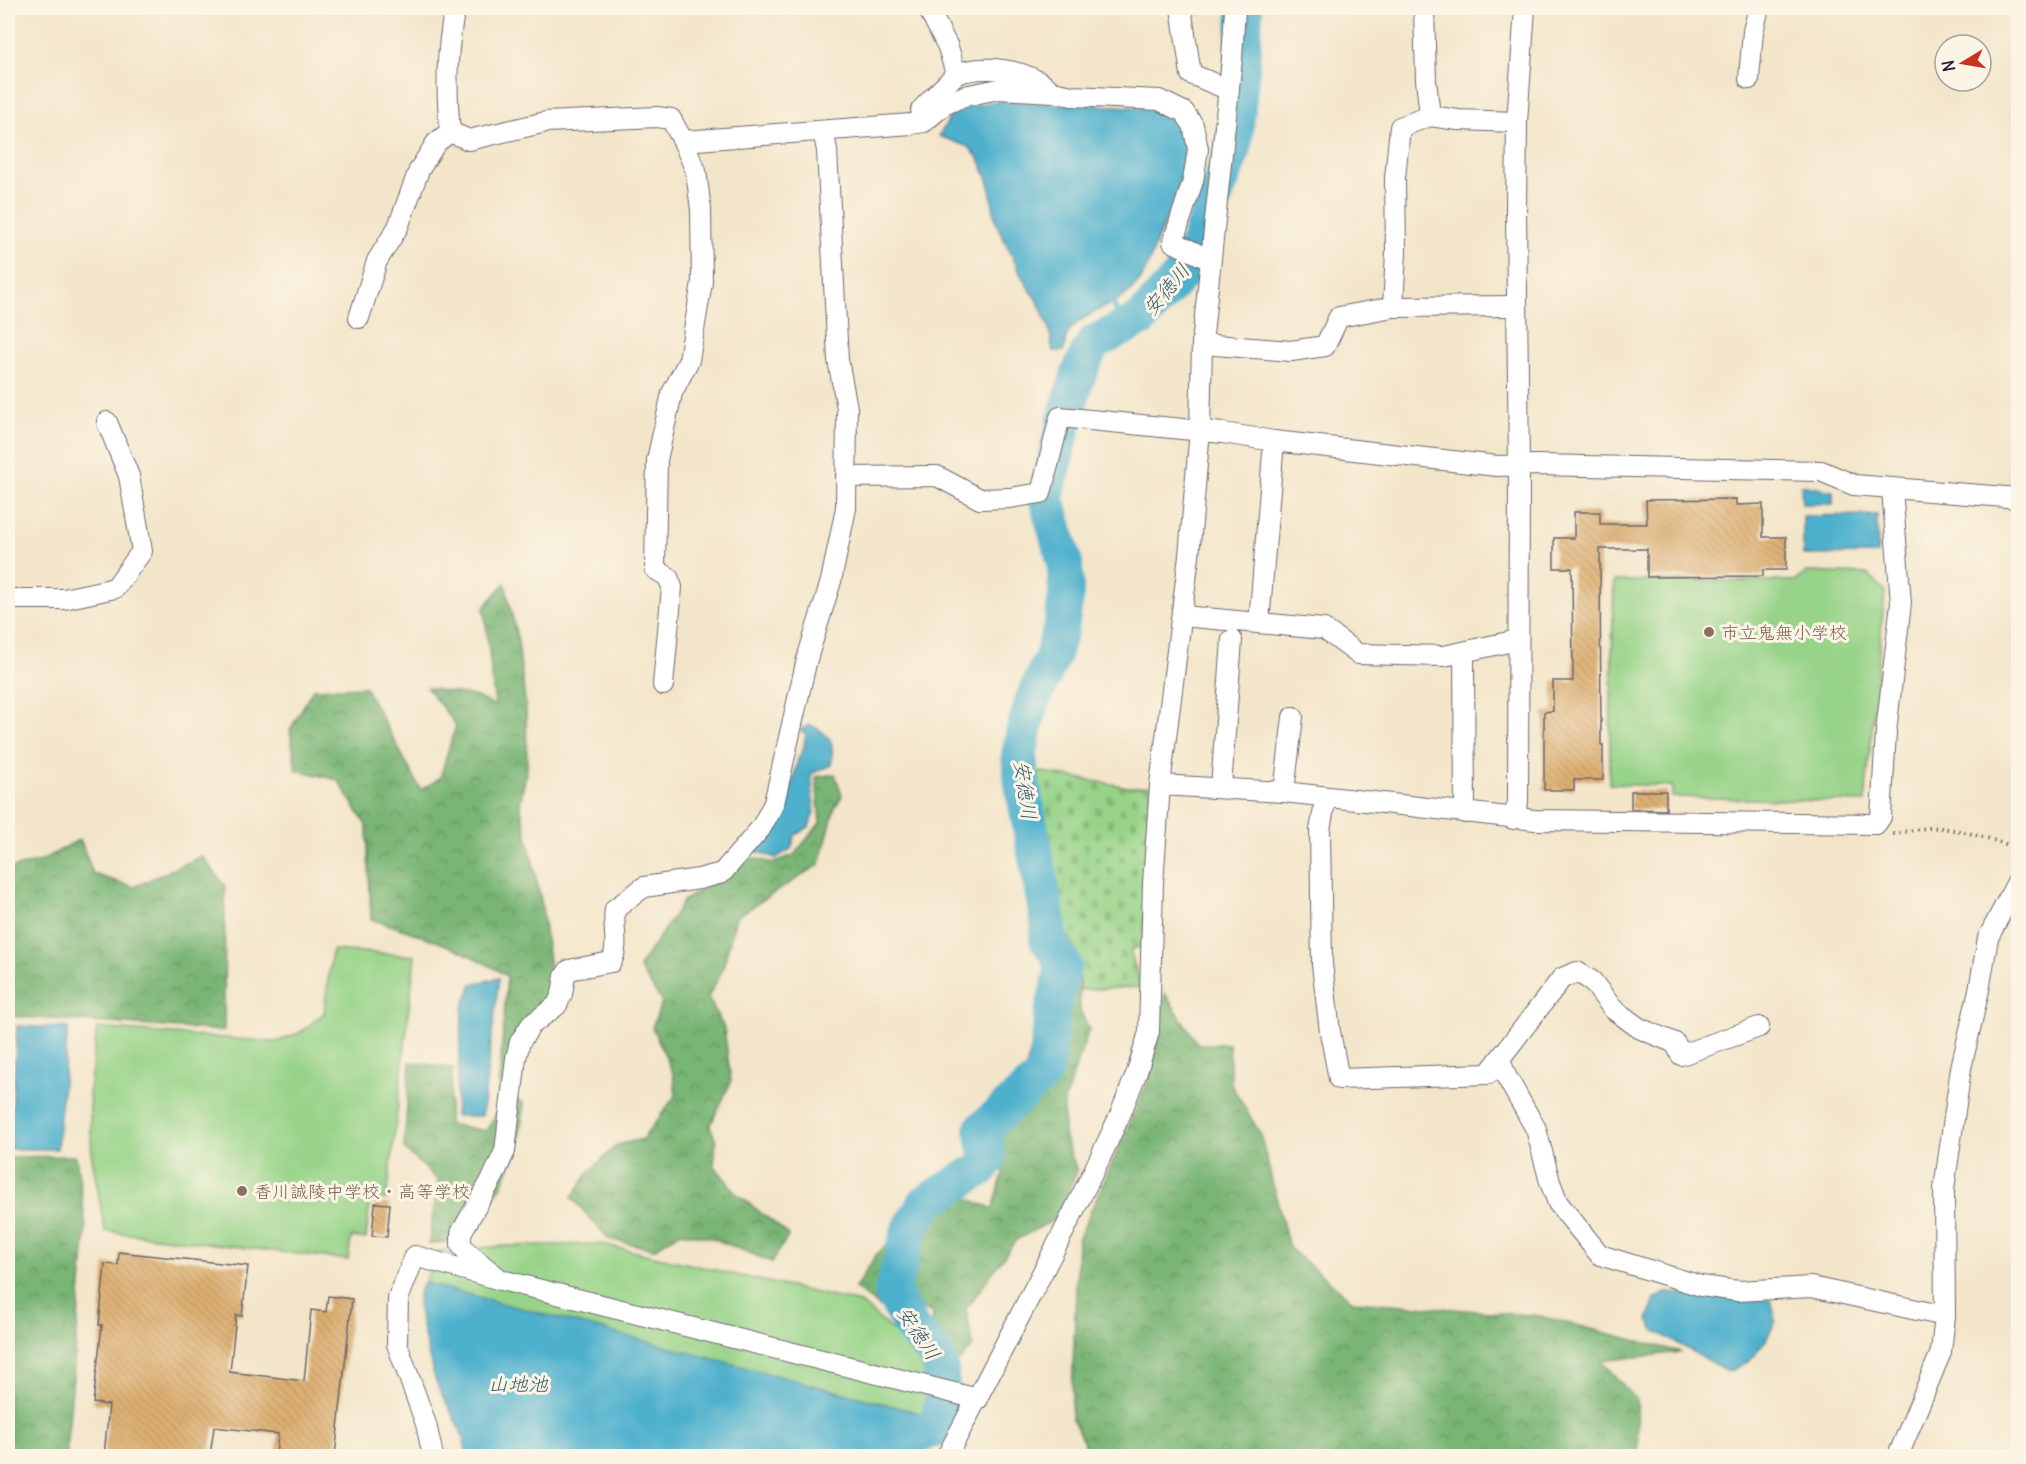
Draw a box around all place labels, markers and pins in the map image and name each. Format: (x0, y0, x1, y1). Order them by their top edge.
place label: 市立鬼無小学校 (1721, 621, 1847, 644)
marker: 市立鬼無小学校 (1702, 625, 1716, 639)
place label: 香川誠陵中学校・高等学校 (254, 1180, 470, 1203)
marker: 香川誠陵中学校・高等学校 (235, 1184, 249, 1198)

